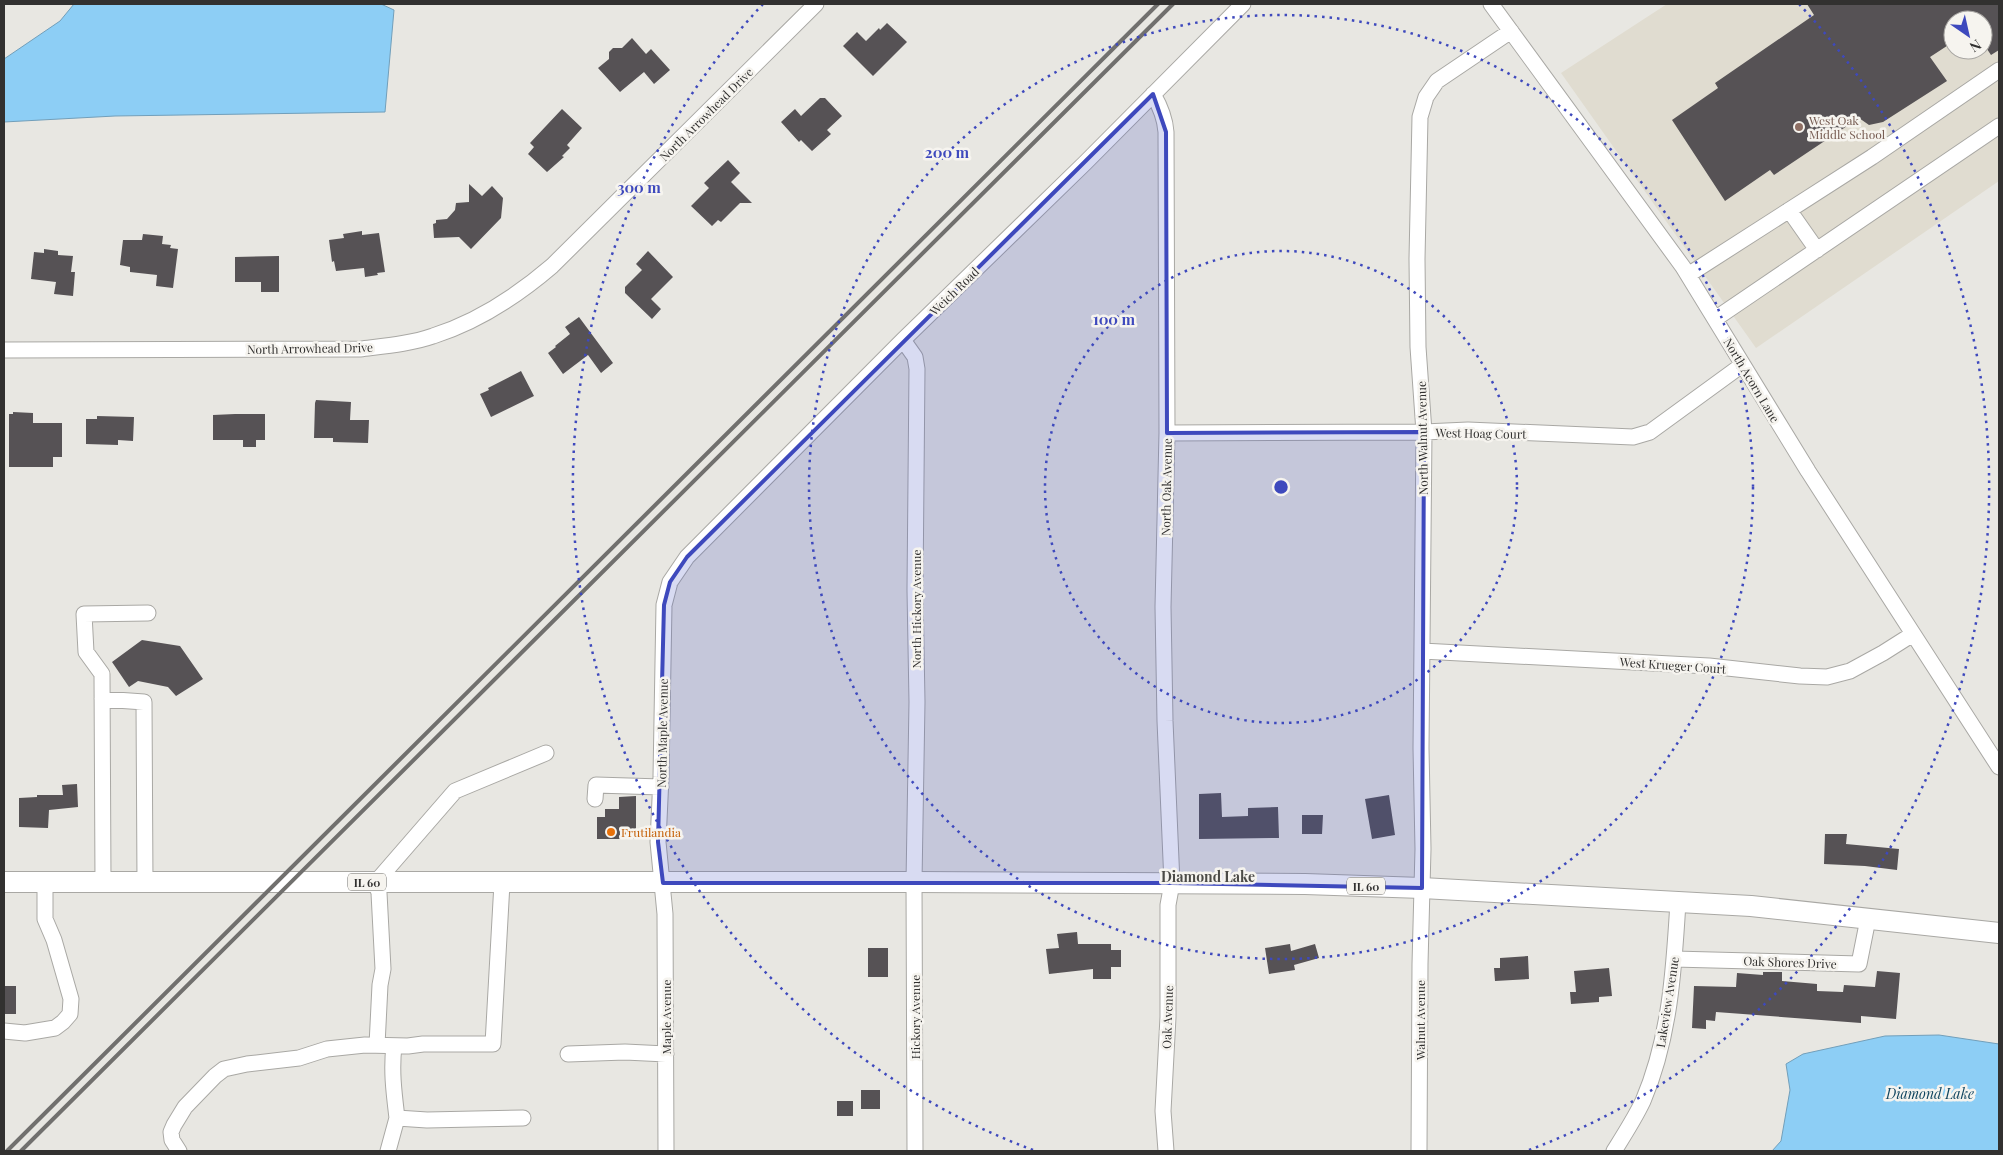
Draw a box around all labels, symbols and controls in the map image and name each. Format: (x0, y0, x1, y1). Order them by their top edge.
north arrow (1943, 10, 1993, 60)
text: N (1966, 35, 1985, 57)
street label: North Arrowhead Drive (656, 64, 756, 164)
place label: West Oak Middle School (1808, 112, 1886, 142)
marker: West Oak Middle School (1793, 121, 1805, 133)
text: 200 m (925, 142, 970, 162)
text: 300 m (617, 177, 661, 197)
street label: Weich Road (925, 263, 982, 319)
text: 100 m (1093, 309, 1136, 329)
street label: North Acorn Lane (1720, 335, 1784, 425)
street label: North Arrowhead Drive (247, 339, 373, 357)
street label: North Walnut Avenue (1413, 381, 1431, 495)
street label: West Hoag Court (1435, 424, 1527, 442)
street label: North Oak Avenue (1157, 438, 1175, 536)
centre of rings (1272, 478, 1290, 496)
street label: North Hickory Avenue (908, 550, 924, 669)
street label: West Krueger Court (1618, 653, 1727, 677)
street label: North Maple Avenue (653, 678, 671, 788)
place label: Frutilandia (621, 824, 681, 840)
marker: Frutilandia (605, 826, 617, 838)
district label: Diamond Lake (1161, 867, 1255, 886)
road number: IL 60 (348, 874, 386, 890)
road number: IL 60 (1347, 878, 1385, 894)
street label: Oak Shores Drive (1743, 952, 1837, 972)
street label: Lakeview Avenue (1652, 955, 1682, 1049)
street label: Hickory Avenue (907, 975, 923, 1059)
street label: Maple Avenue (658, 980, 674, 1054)
street label: Walnut Avenue (1412, 980, 1428, 1061)
street label: Oak Avenue (1158, 985, 1176, 1049)
water label: Diamond Lake (1885, 1084, 1974, 1103)

